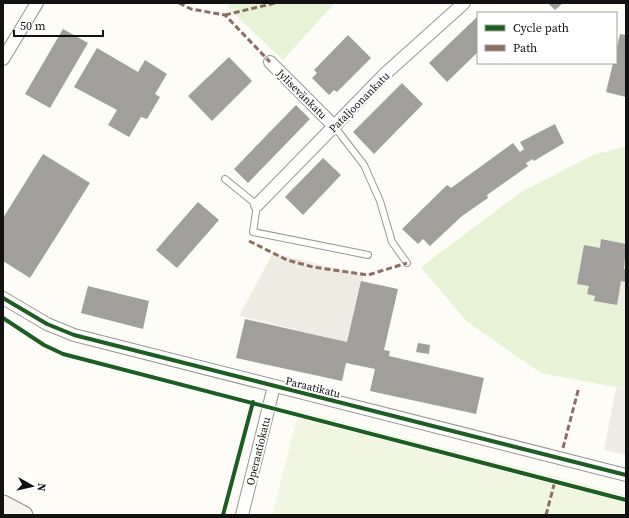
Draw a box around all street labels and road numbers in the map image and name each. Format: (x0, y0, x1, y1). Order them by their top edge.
street label: Jylisevänkatu (273, 65, 330, 123)
street label: Pataljoonankatu (326, 68, 393, 136)
street label: Paraatikatu (284, 373, 343, 402)
street label: Operaatiokatu (243, 415, 274, 487)

